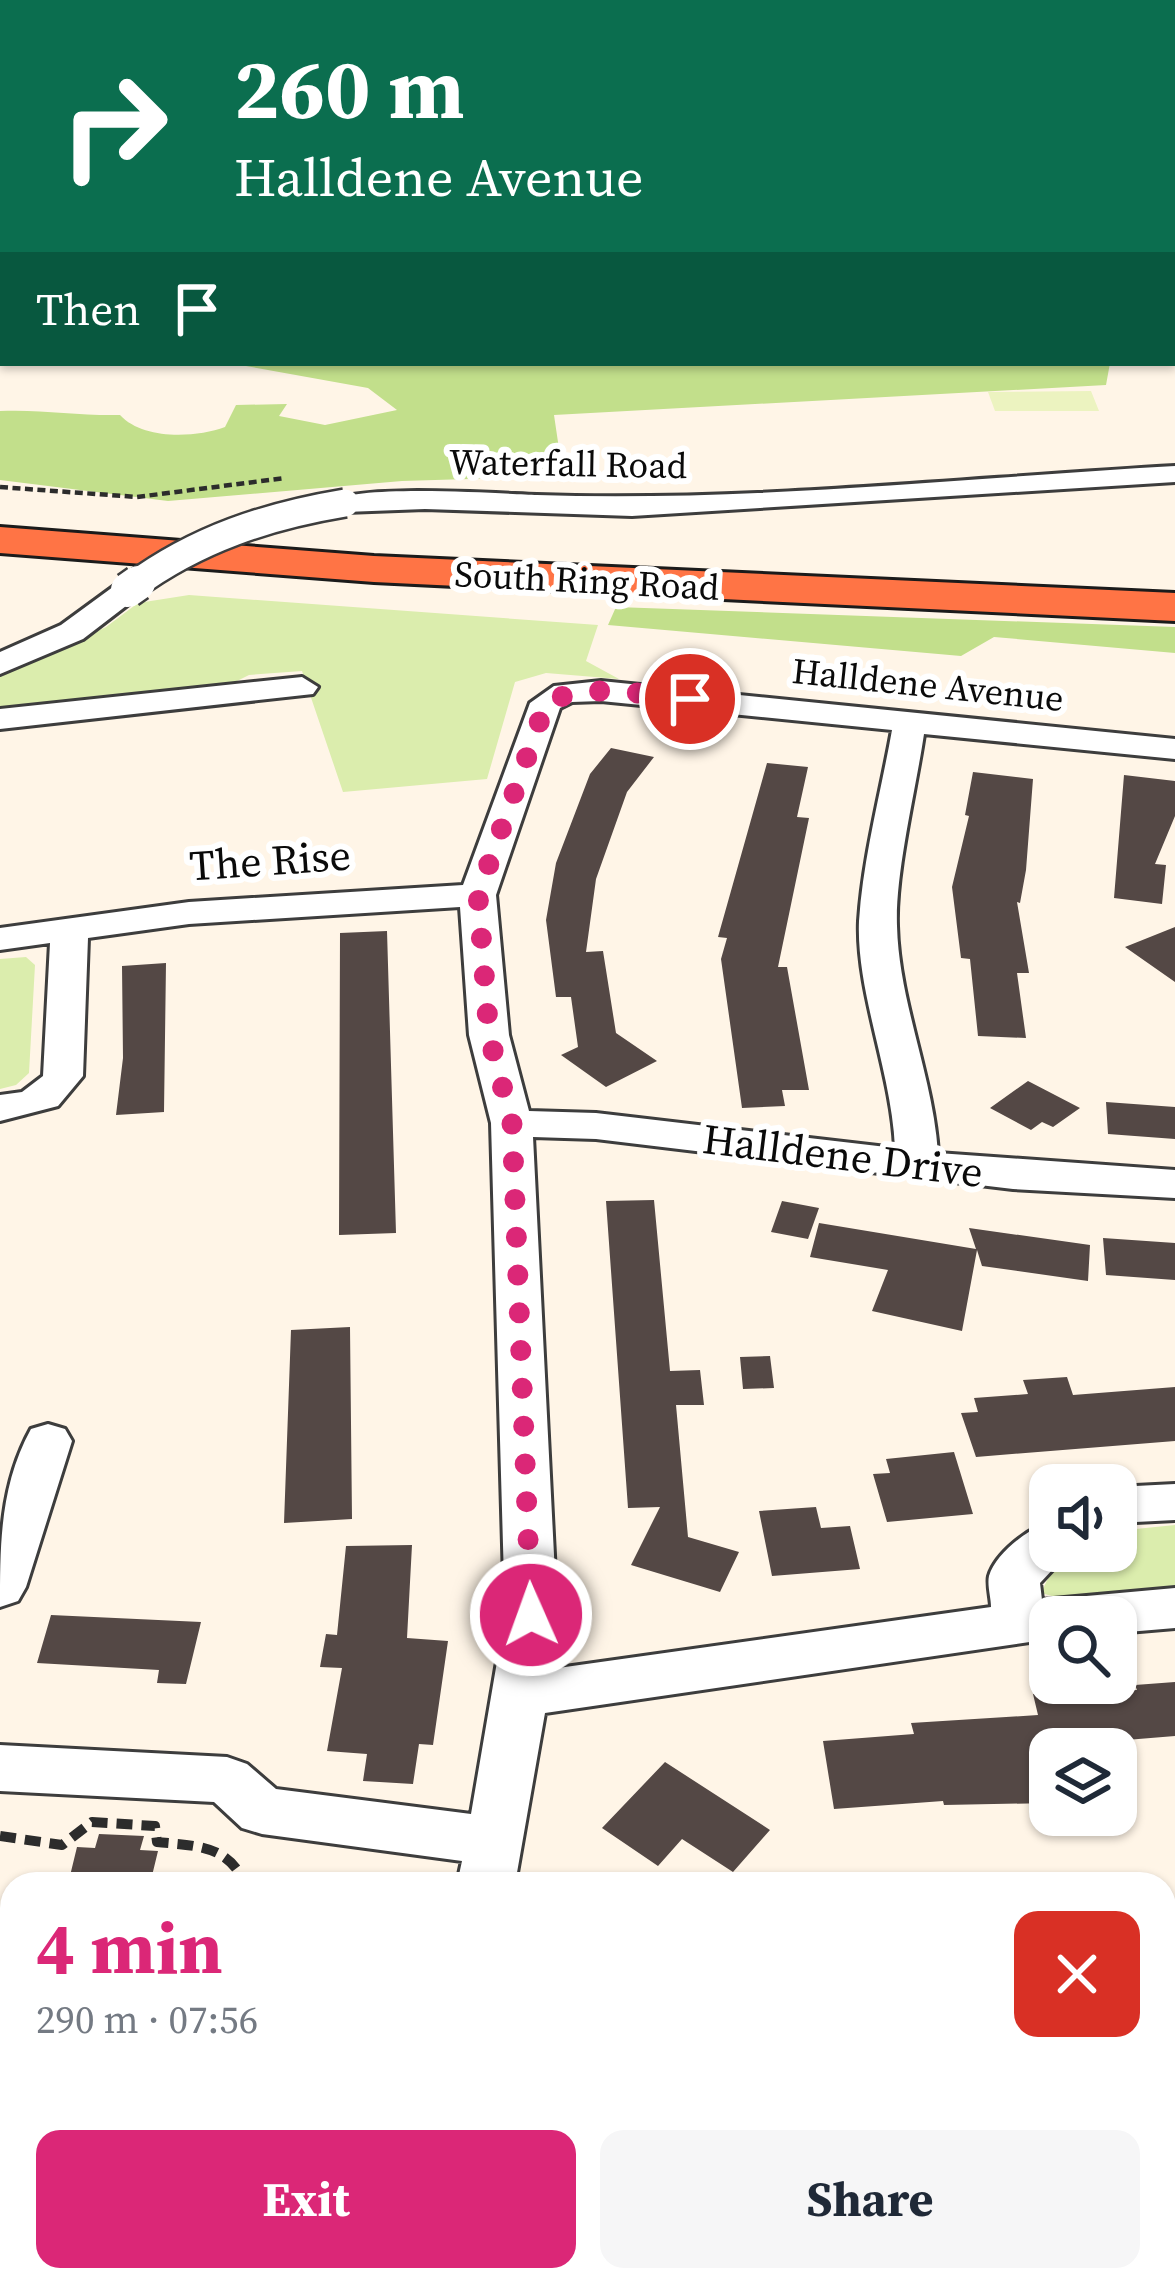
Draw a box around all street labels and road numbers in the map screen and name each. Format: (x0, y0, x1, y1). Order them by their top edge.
street label: Waterfall Road (448, 437, 688, 490)
street label: South Ring Road (453, 549, 721, 612)
street label: Halldene Avenue (790, 646, 1066, 723)
street label: The Rise (188, 825, 352, 895)
street label: Halldene Drive (700, 1109, 986, 1201)

